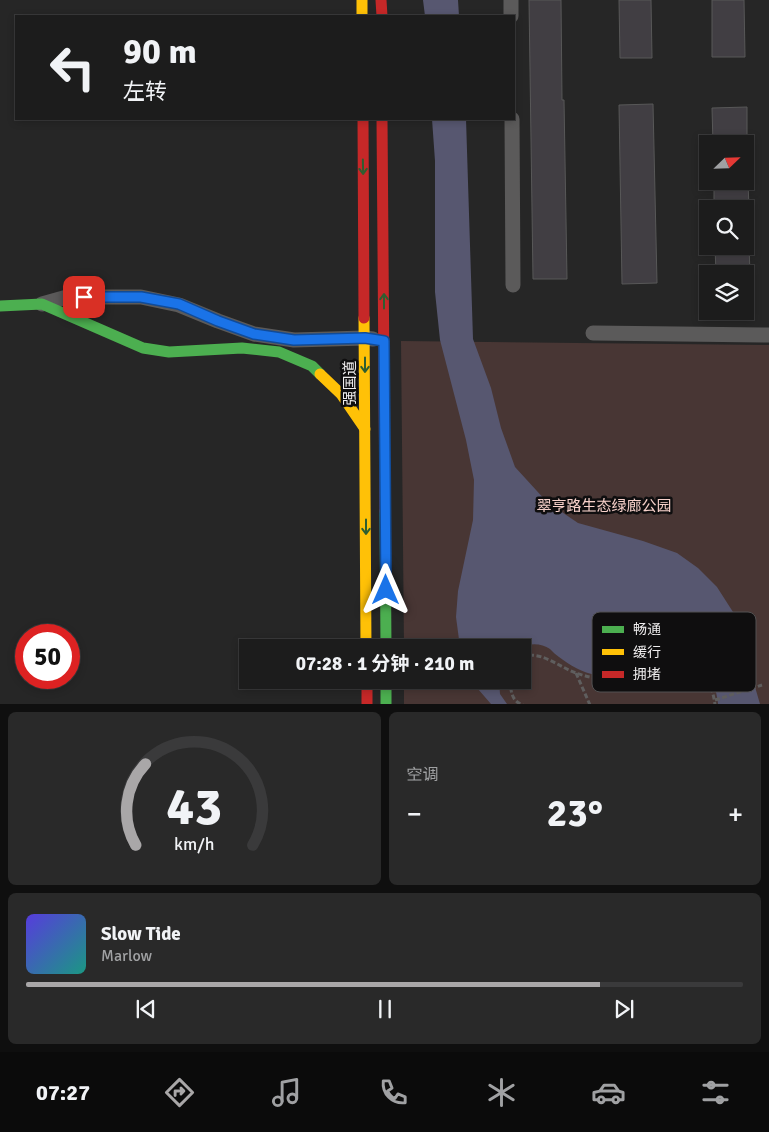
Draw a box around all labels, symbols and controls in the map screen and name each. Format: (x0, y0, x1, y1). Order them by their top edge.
text: 90 m (123, 30, 197, 73)
icon: left (40, 35, 105, 100)
text: 左转 (123, 78, 167, 105)
north arrow (699, 135, 754, 190)
map controls (699, 135, 754, 320)
one-way arrow (358, 159, 368, 175)
button: search (699, 200, 754, 255)
button: layers (699, 265, 754, 320)
pin (63, 276, 105, 318)
icon: arrive (70, 283, 98, 311)
one-way arrow (379, 294, 389, 310)
one-way arrow (360, 356, 370, 373)
street label: 强国道 (341, 360, 359, 406)
park label: 翠亨路生态绿廊公园 (536, 497, 672, 515)
one-way arrow (361, 519, 371, 535)
position arrow (359, 563, 411, 615)
legend (592, 612, 756, 692)
text: 畅通 (633, 621, 661, 638)
speed limit sign: 50 (15, 624, 80, 689)
text: 缓行 (633, 644, 661, 661)
text: 07:28 · 1 分钟 · 210 m (296, 652, 474, 676)
text: 拥堵 (633, 666, 661, 683)
text: 空调 (407, 765, 439, 785)
text: 43 (166, 775, 222, 839)
text: 23° (547, 790, 603, 837)
text: − (407, 797, 422, 831)
text: + (728, 797, 743, 831)
text: km/h (174, 833, 214, 855)
text: Slow Tide (101, 922, 181, 946)
text: Marlow (101, 946, 152, 966)
icon: previous (132, 995, 160, 1023)
icon: pause (371, 995, 399, 1023)
icon: next (610, 995, 638, 1023)
icon: directions (162, 1075, 197, 1110)
icon: music (269, 1075, 304, 1110)
icon: phone (376, 1075, 411, 1110)
icon: climate (484, 1075, 519, 1110)
icon: car (591, 1075, 626, 1110)
icon: filters (698, 1075, 733, 1110)
text: 07:27 (36, 1079, 90, 1106)

